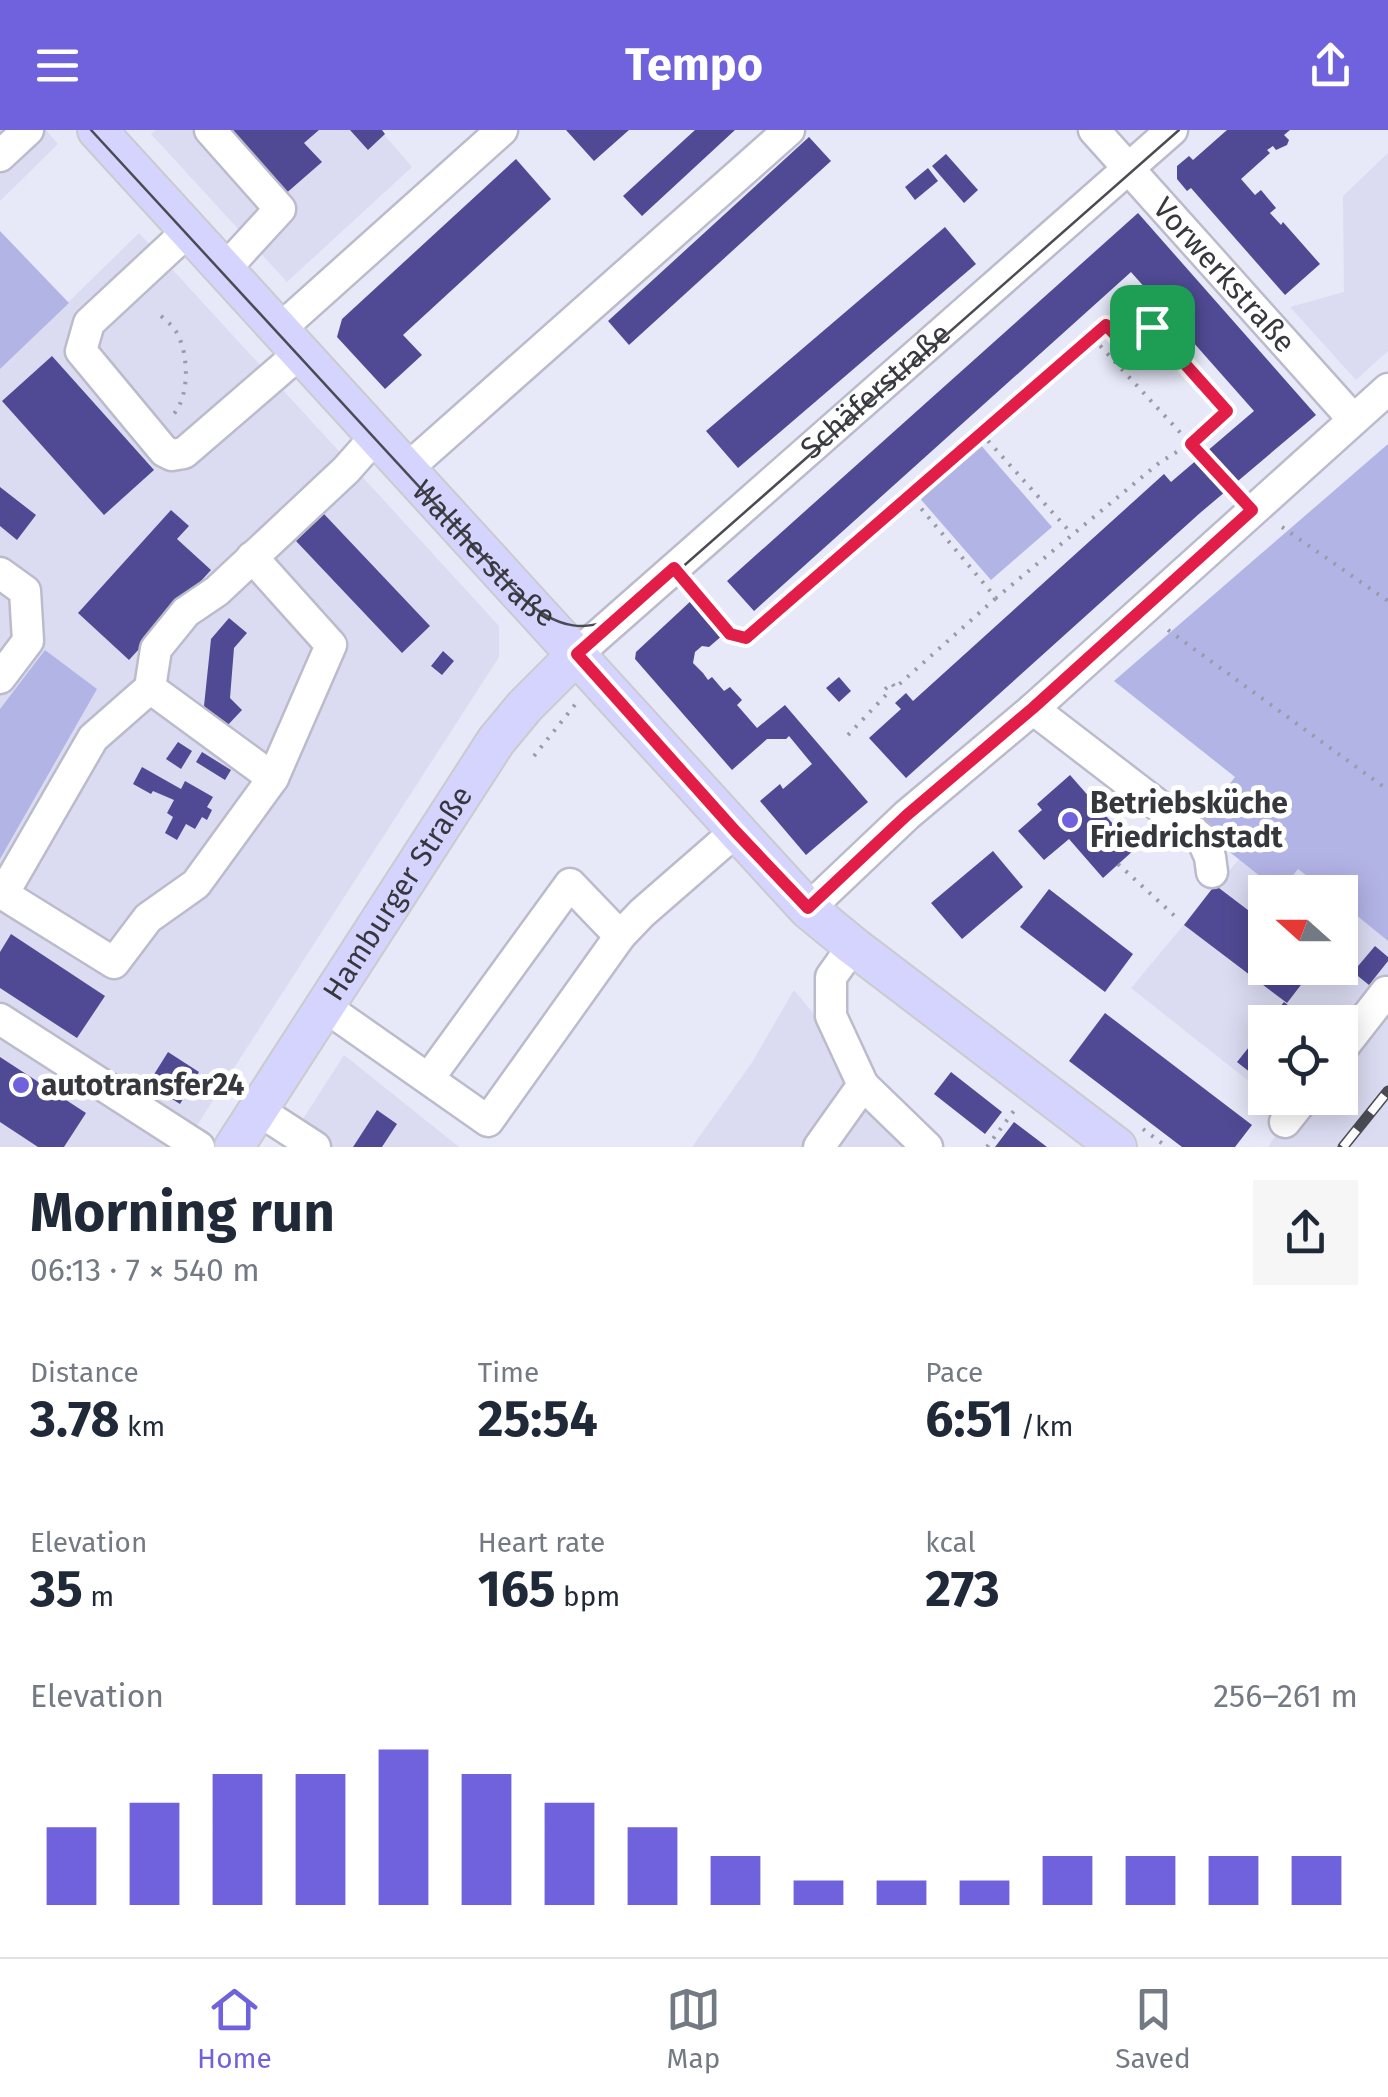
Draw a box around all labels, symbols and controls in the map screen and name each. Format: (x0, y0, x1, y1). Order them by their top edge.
icon: menu (30, 38, 85, 93)
text: Tempo (625, 38, 763, 92)
icon: share (1303, 38, 1358, 93)
street label: Vorwerkstraße (1145, 190, 1303, 360)
pin (1110, 285, 1195, 370)
icon: arrive (1125, 300, 1180, 355)
street label: Schäferstraße (793, 315, 958, 467)
street label: Waltherstraße (405, 473, 561, 635)
street label: Hamburger Straße (315, 779, 480, 1007)
place label: Betriebsküche Friedrichstadt (1090, 785, 1288, 855)
marker: Betriebsküche Friedrichstadt (1059, 809, 1081, 831)
north arrow (1248, 875, 1358, 985)
map controls (1248, 875, 1358, 1115)
button: locate (1248, 1005, 1358, 1115)
place label: autotransfer24 (41, 1067, 244, 1103)
marker: autotransfer24 (10, 1074, 32, 1096)
text: Morning run (30, 1180, 335, 1246)
button: share (1253, 1180, 1358, 1285)
text: 06:13 · 7 × 540 m (30, 1251, 260, 1289)
text: Distance (30, 1356, 139, 1389)
text: Time (478, 1356, 539, 1389)
text: Pace (925, 1356, 983, 1389)
text: 3.78 (30, 1389, 120, 1449)
text: 25:54 (478, 1389, 598, 1449)
text: 6:51 (925, 1389, 1013, 1449)
text: km (120, 1410, 165, 1443)
text: /km (1013, 1410, 1073, 1443)
text: Elevation (30, 1526, 147, 1559)
text: Heart rate (478, 1526, 605, 1559)
text: kcal (925, 1526, 976, 1559)
text: 35 (30, 1559, 83, 1619)
text: 165 (478, 1559, 556, 1619)
text: 273 (925, 1559, 1000, 1619)
text: m (83, 1580, 114, 1613)
text: bpm (556, 1580, 620, 1613)
text: Elevation (30, 1677, 164, 1715)
text: 256–261 m (1213, 1677, 1358, 1715)
tab: Home (197, 1982, 272, 2075)
tab: Map (666, 1982, 721, 2075)
tab: Saved (1115, 1982, 1191, 2075)

